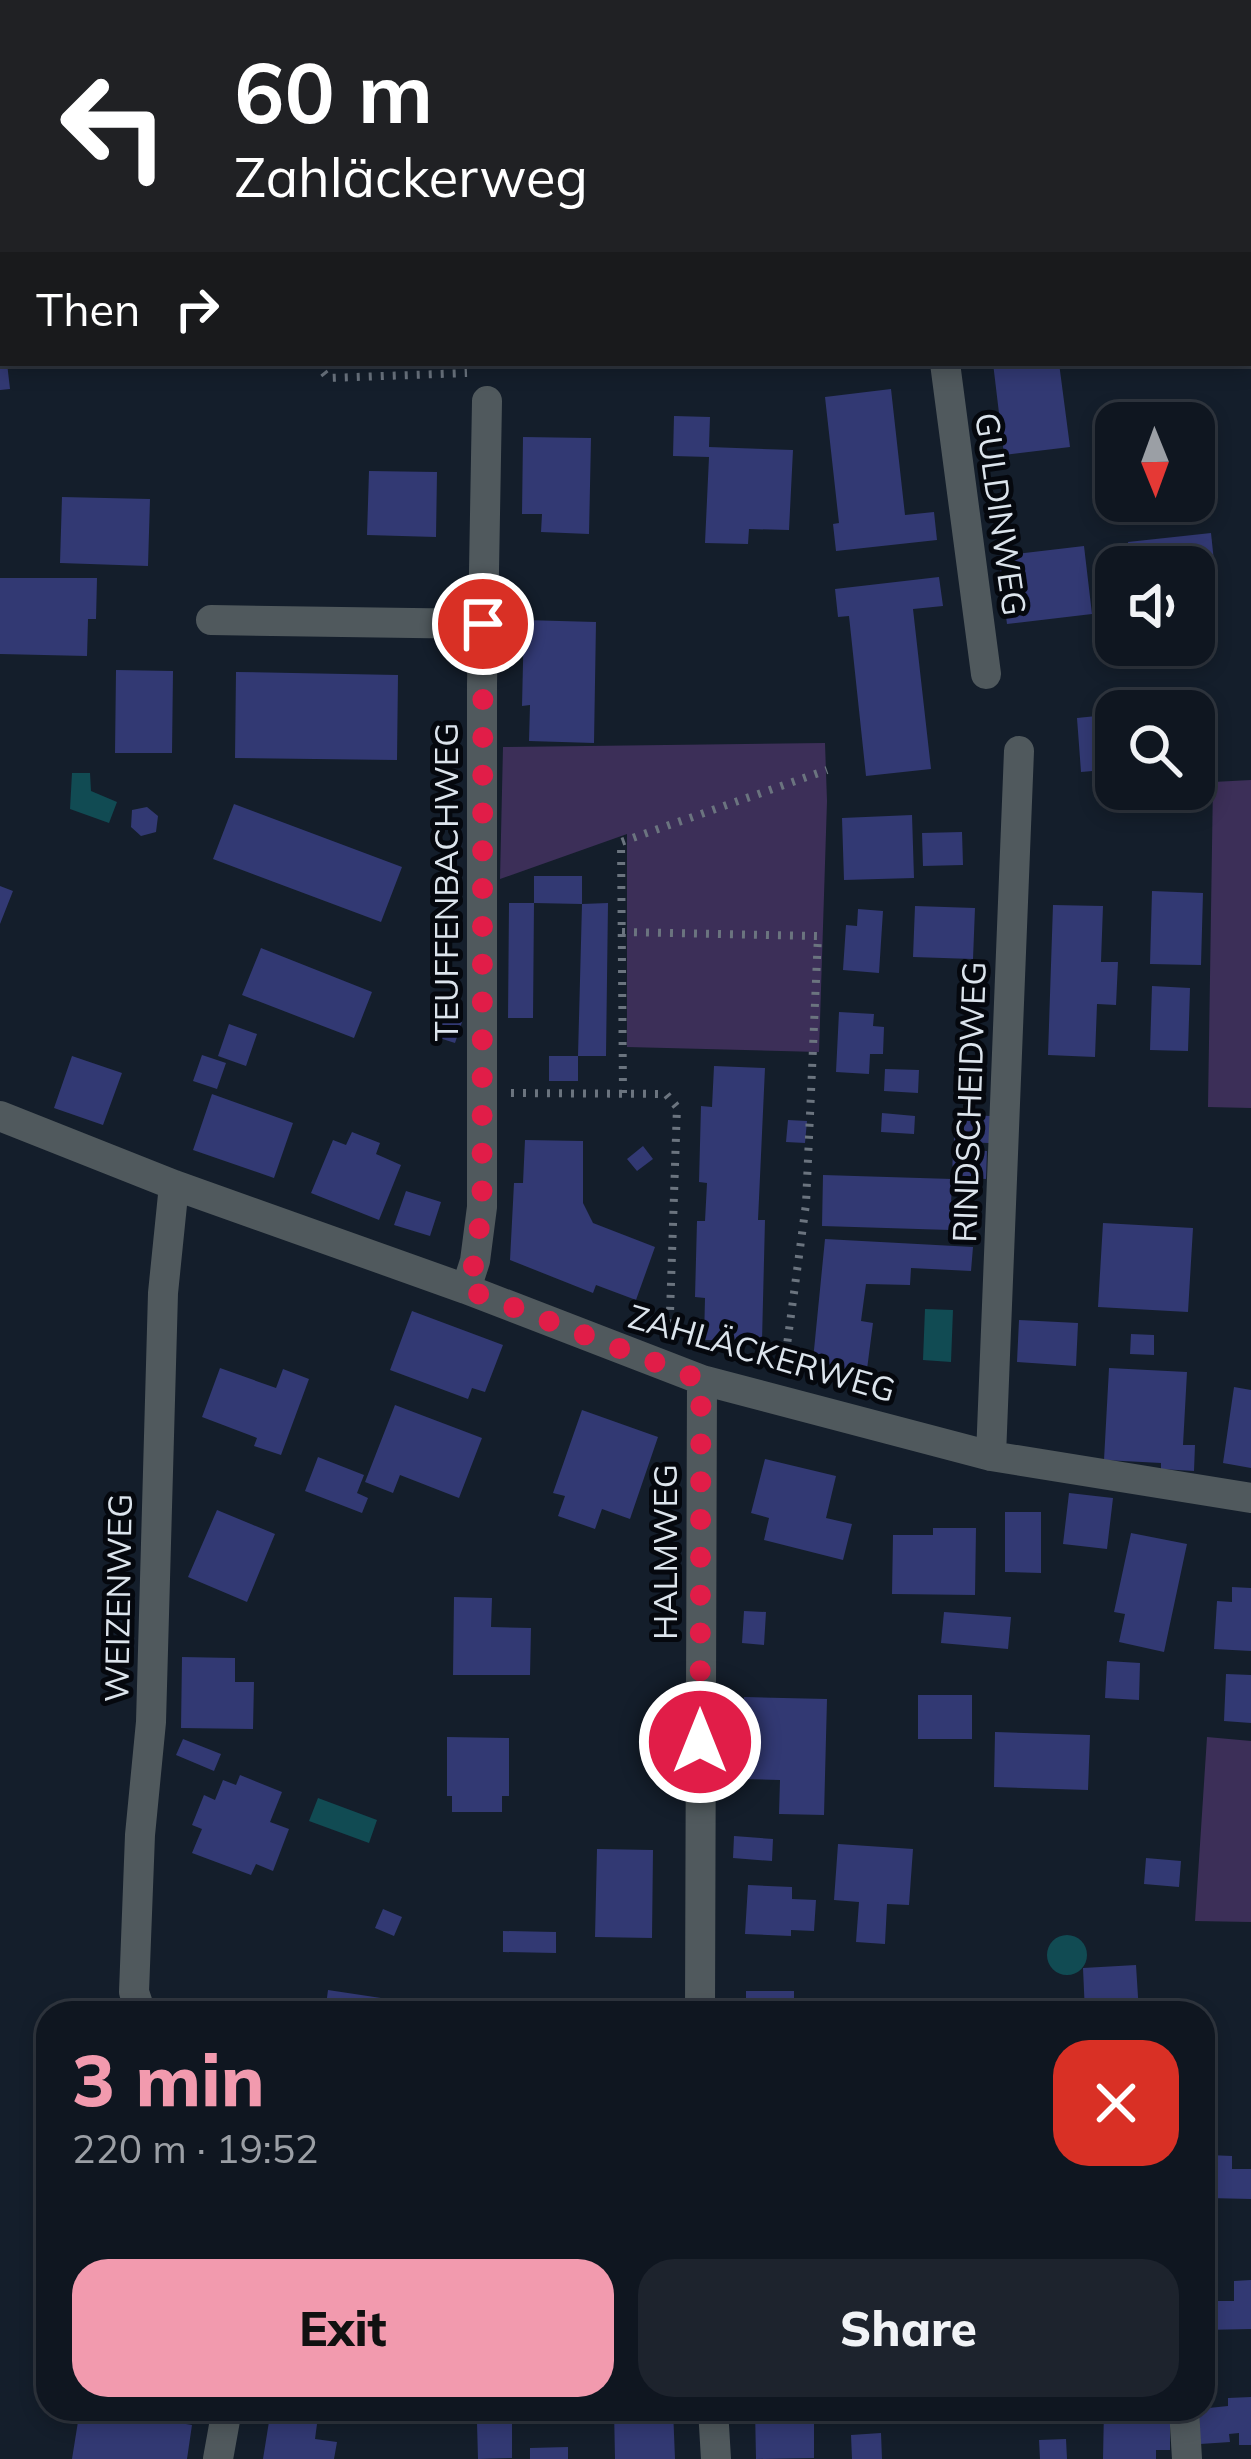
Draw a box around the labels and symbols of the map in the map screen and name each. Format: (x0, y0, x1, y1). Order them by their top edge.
north arrow (1095, 402, 1215, 522)
street label: GULDINWEG (967, 410, 1036, 618)
pin (432, 573, 534, 675)
street label: TEUFFENBACHWEG (425, 723, 466, 1041)
street label: RINDSCHEIDWEG (943, 961, 994, 1243)
street label: ZAHLÄCKERWEG (624, 1295, 900, 1410)
street label: HALMWEG (644, 1464, 685, 1640)
street label: WEIZENWEG (95, 1493, 140, 1703)
position arrow (637, 1679, 763, 1805)

